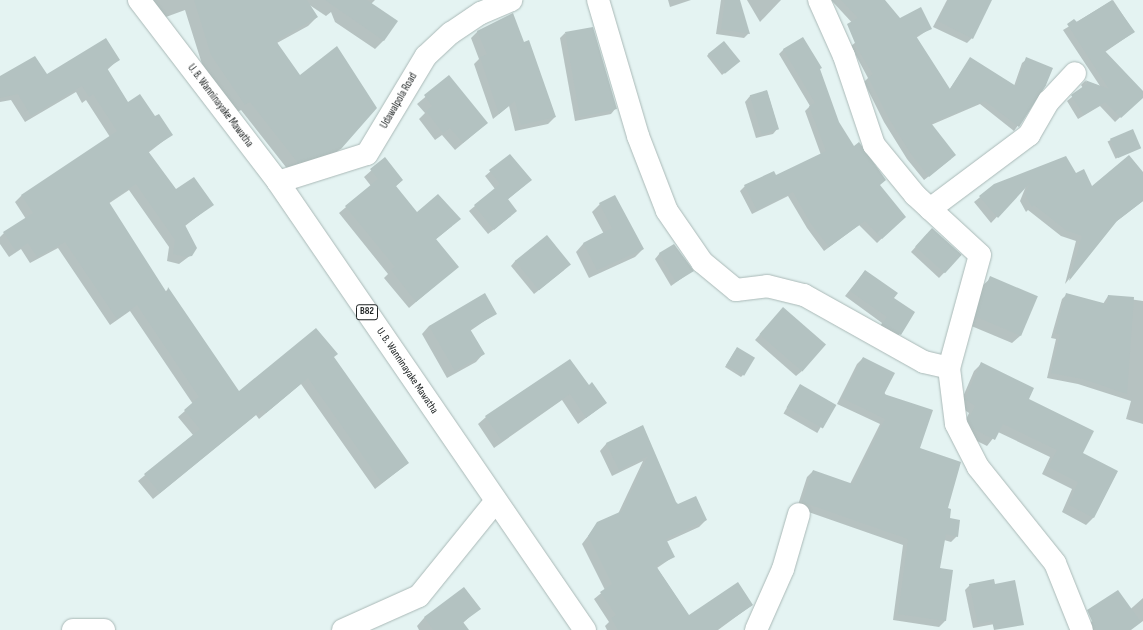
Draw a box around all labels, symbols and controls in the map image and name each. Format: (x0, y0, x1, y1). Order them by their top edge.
street label: U. B. Wanninayake Mawatha (184, 62, 256, 150)
street label: Udawalpola Road (378, 71, 420, 131)
road number: B82 (356, 304, 378, 320)
street label: U. B. Wanninayake Mawatha (373, 326, 441, 416)

